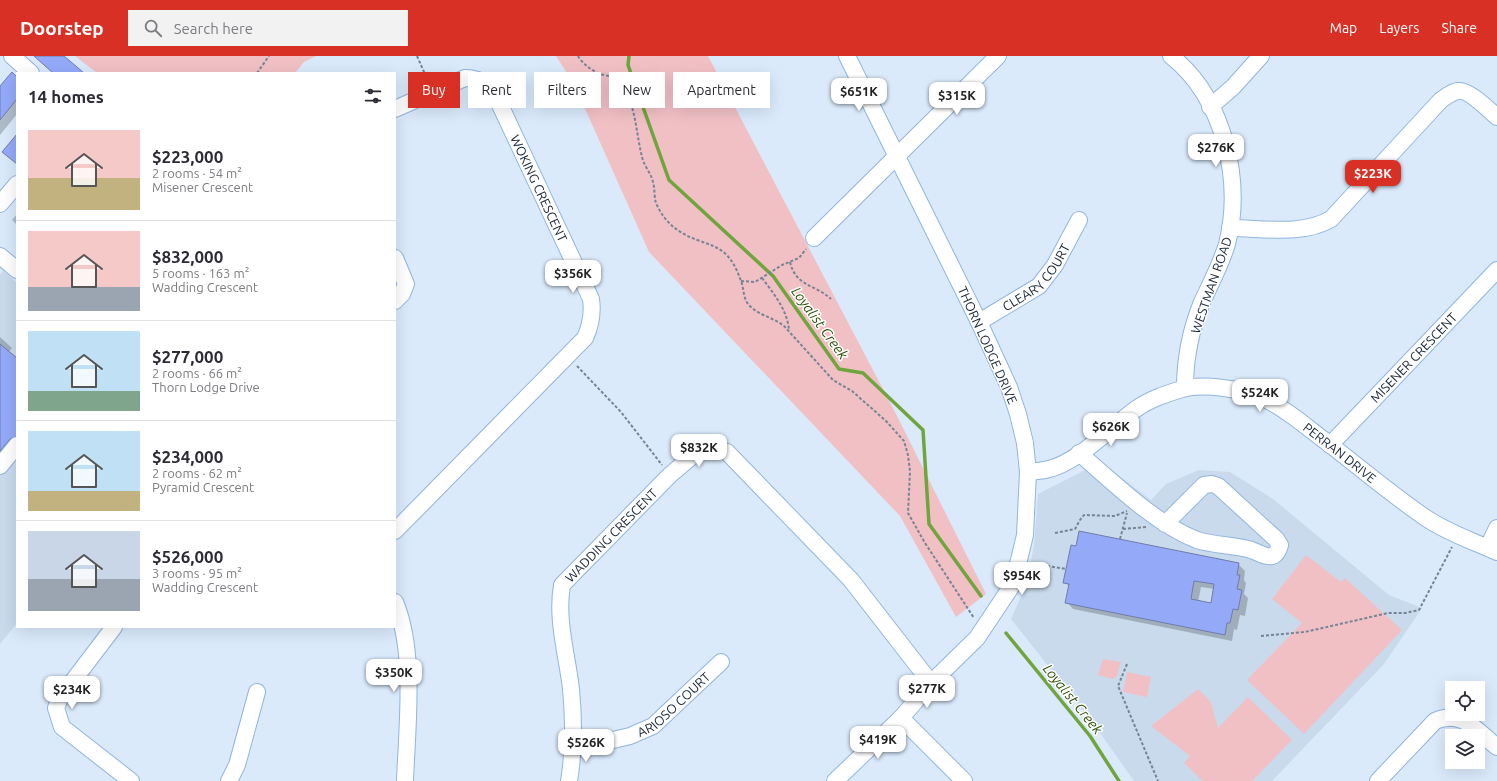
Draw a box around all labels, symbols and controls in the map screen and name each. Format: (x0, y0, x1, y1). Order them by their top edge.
search box (128, 10, 408, 46)
text: Doorstep (20, 17, 104, 39)
icon: search (142, 17, 164, 39)
text: Search here (174, 20, 253, 37)
text: Map (1330, 20, 1357, 36)
text: Layers (1379, 20, 1419, 36)
text: Share (1441, 20, 1477, 36)
chip: Buy (408, 72, 460, 108)
chip: Rent (468, 72, 526, 108)
chip: Filters (534, 72, 601, 108)
chip: New (609, 72, 665, 108)
chip: Apartment (673, 72, 770, 108)
pin: $651K (831, 78, 887, 112)
pin: $315K (929, 82, 985, 116)
text: $651K (840, 84, 878, 98)
icon: filters (362, 85, 384, 107)
text: 14 homes (28, 87, 104, 106)
text: $315K (938, 88, 976, 102)
street label: WOKING CRESCENT (508, 133, 570, 244)
pin: $276K (1188, 134, 1244, 168)
text: $276K (1197, 140, 1235, 154)
icon: home (60, 146, 108, 194)
text: $223,000 (152, 147, 223, 166)
pin: $223K (1345, 160, 1401, 194)
text: 2 rooms · 54 m² (152, 166, 242, 180)
text: $223K (1354, 166, 1392, 180)
text: Misener Crescent (152, 180, 253, 194)
street label: WESTMAN ROAD (1188, 235, 1234, 335)
street label: CLEARY COURT (1000, 241, 1072, 313)
icon: home (60, 247, 108, 295)
text: $832,000 (152, 247, 223, 266)
pin: $356K (545, 260, 601, 294)
text: 5 rooms · 163 m² (152, 266, 249, 280)
text: $356K (554, 266, 592, 280)
text: Wadding Crescent (152, 280, 258, 294)
water label: Loyalist Creek (788, 284, 852, 363)
street label: THORN LODGE DRIVE (956, 284, 1020, 406)
street label: MISENER CRESCENT (1368, 310, 1459, 405)
icon: home (60, 347, 108, 395)
text: $277,000 (152, 347, 223, 366)
text: 2 rooms · 66 m² (152, 366, 242, 380)
pin: $524K (1232, 379, 1288, 413)
text: Thorn Lodge Drive (152, 380, 260, 394)
text: $524K (1241, 385, 1279, 399)
pin: $626K (1083, 413, 1139, 447)
text: $626K (1092, 419, 1130, 433)
street label: PERRAN DRIVE (1301, 420, 1379, 485)
pin: $832K (671, 434, 727, 468)
text: $832K (680, 440, 718, 454)
icon: home (60, 447, 108, 495)
text: $234,000 (152, 447, 223, 466)
text: 2 rooms · 62 m² (152, 466, 242, 480)
text: Pyramid Crescent (152, 480, 254, 494)
street label: WADDING CRESCENT (562, 486, 660, 585)
icon: home (60, 547, 108, 595)
text: $526,000 (152, 547, 223, 566)
pin: $954K (994, 562, 1050, 596)
text: 3 rooms · 95 m² (152, 566, 242, 580)
text: $954K (1003, 568, 1041, 582)
text: Wadding Crescent (152, 580, 258, 594)
pin: $350K (366, 659, 422, 693)
water label: Loyalist Creek (1040, 661, 1107, 738)
text: $350K (375, 665, 413, 679)
street label: ARIOSO COURT (635, 669, 713, 739)
pin: $277K (899, 675, 955, 709)
pin: $234K (44, 676, 100, 710)
text: $277K (908, 681, 946, 695)
map controls (1445, 681, 1485, 769)
button: locate (1445, 681, 1485, 721)
text: $234K (53, 682, 91, 696)
pin: $419K (850, 726, 906, 760)
pin: $526K (558, 729, 614, 763)
button: layers (1445, 729, 1485, 769)
text: $419K (859, 732, 897, 746)
text: $526K (567, 735, 605, 749)

